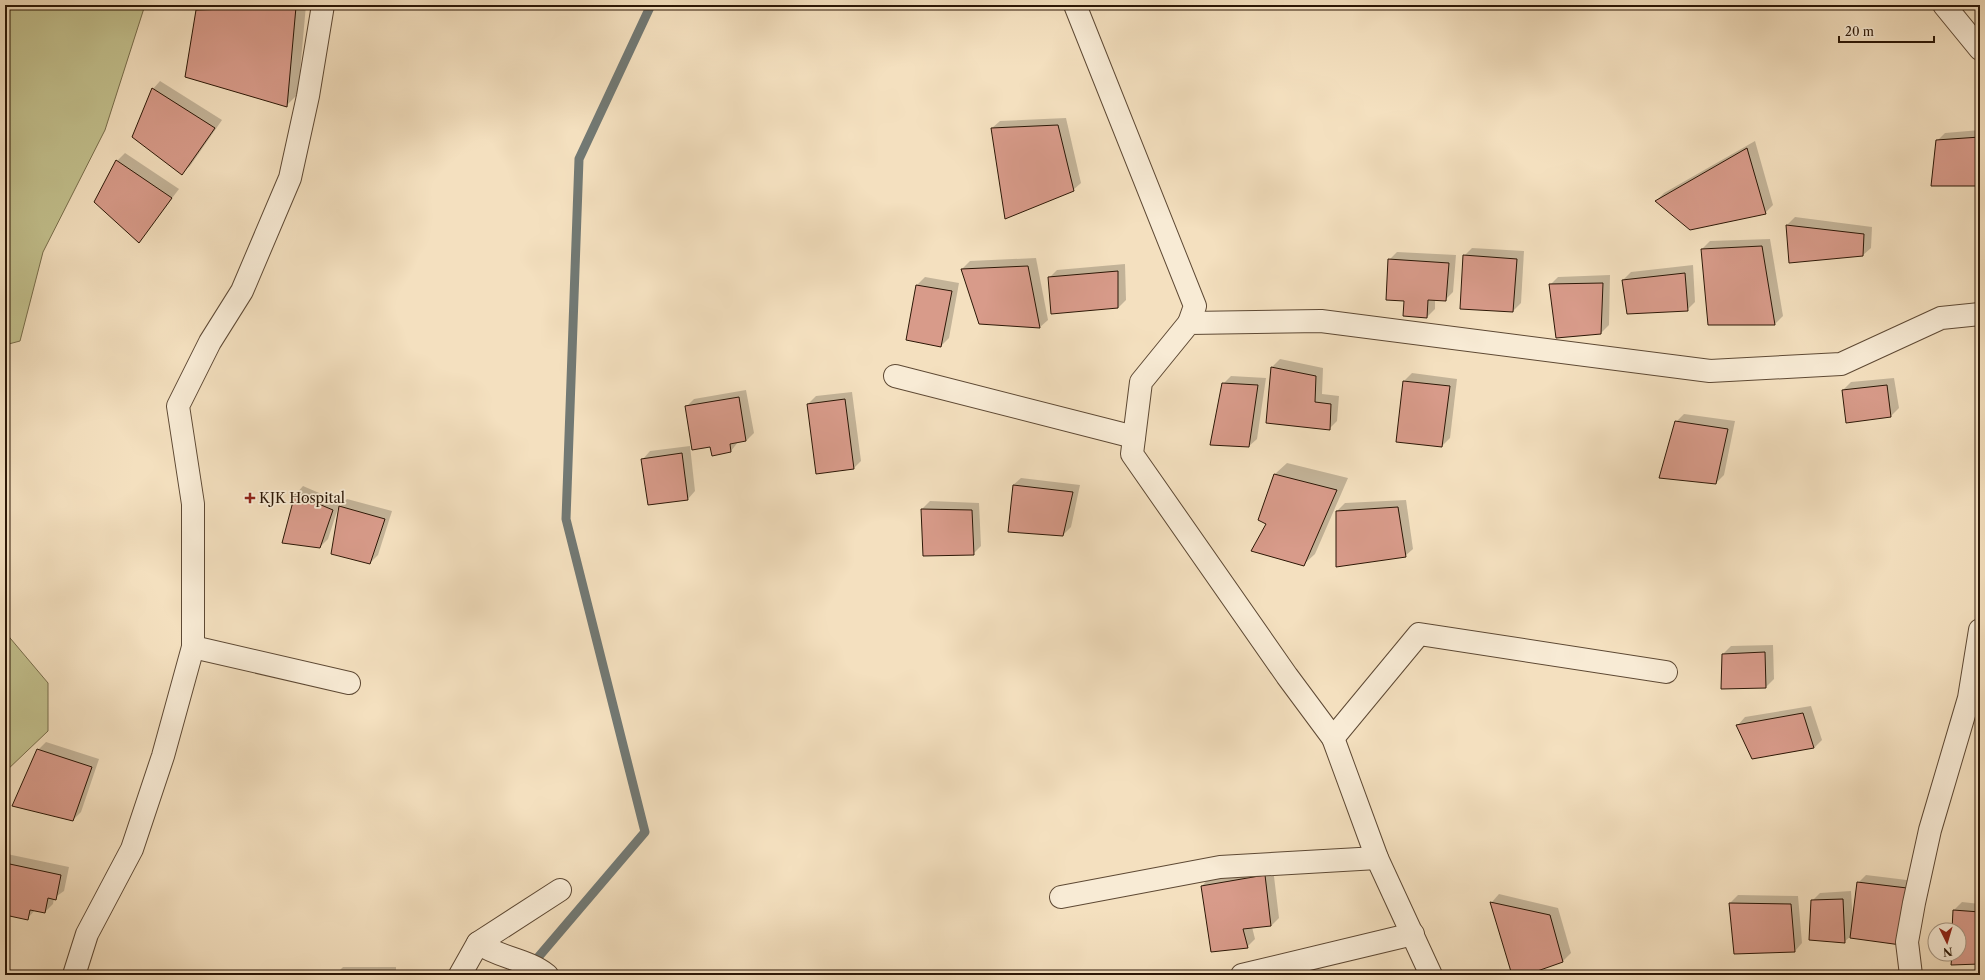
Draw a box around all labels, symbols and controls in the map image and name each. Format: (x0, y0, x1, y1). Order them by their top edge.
scale bar (1839, 18, 1934, 44)
text: 20 m (1845, 24, 1874, 39)
place label: KJK Hospital (259, 489, 345, 507)
marker: KJK Hospital (244, 492, 256, 504)
north arrow (1927, 922, 1967, 962)
text: N (1942, 945, 1953, 959)

